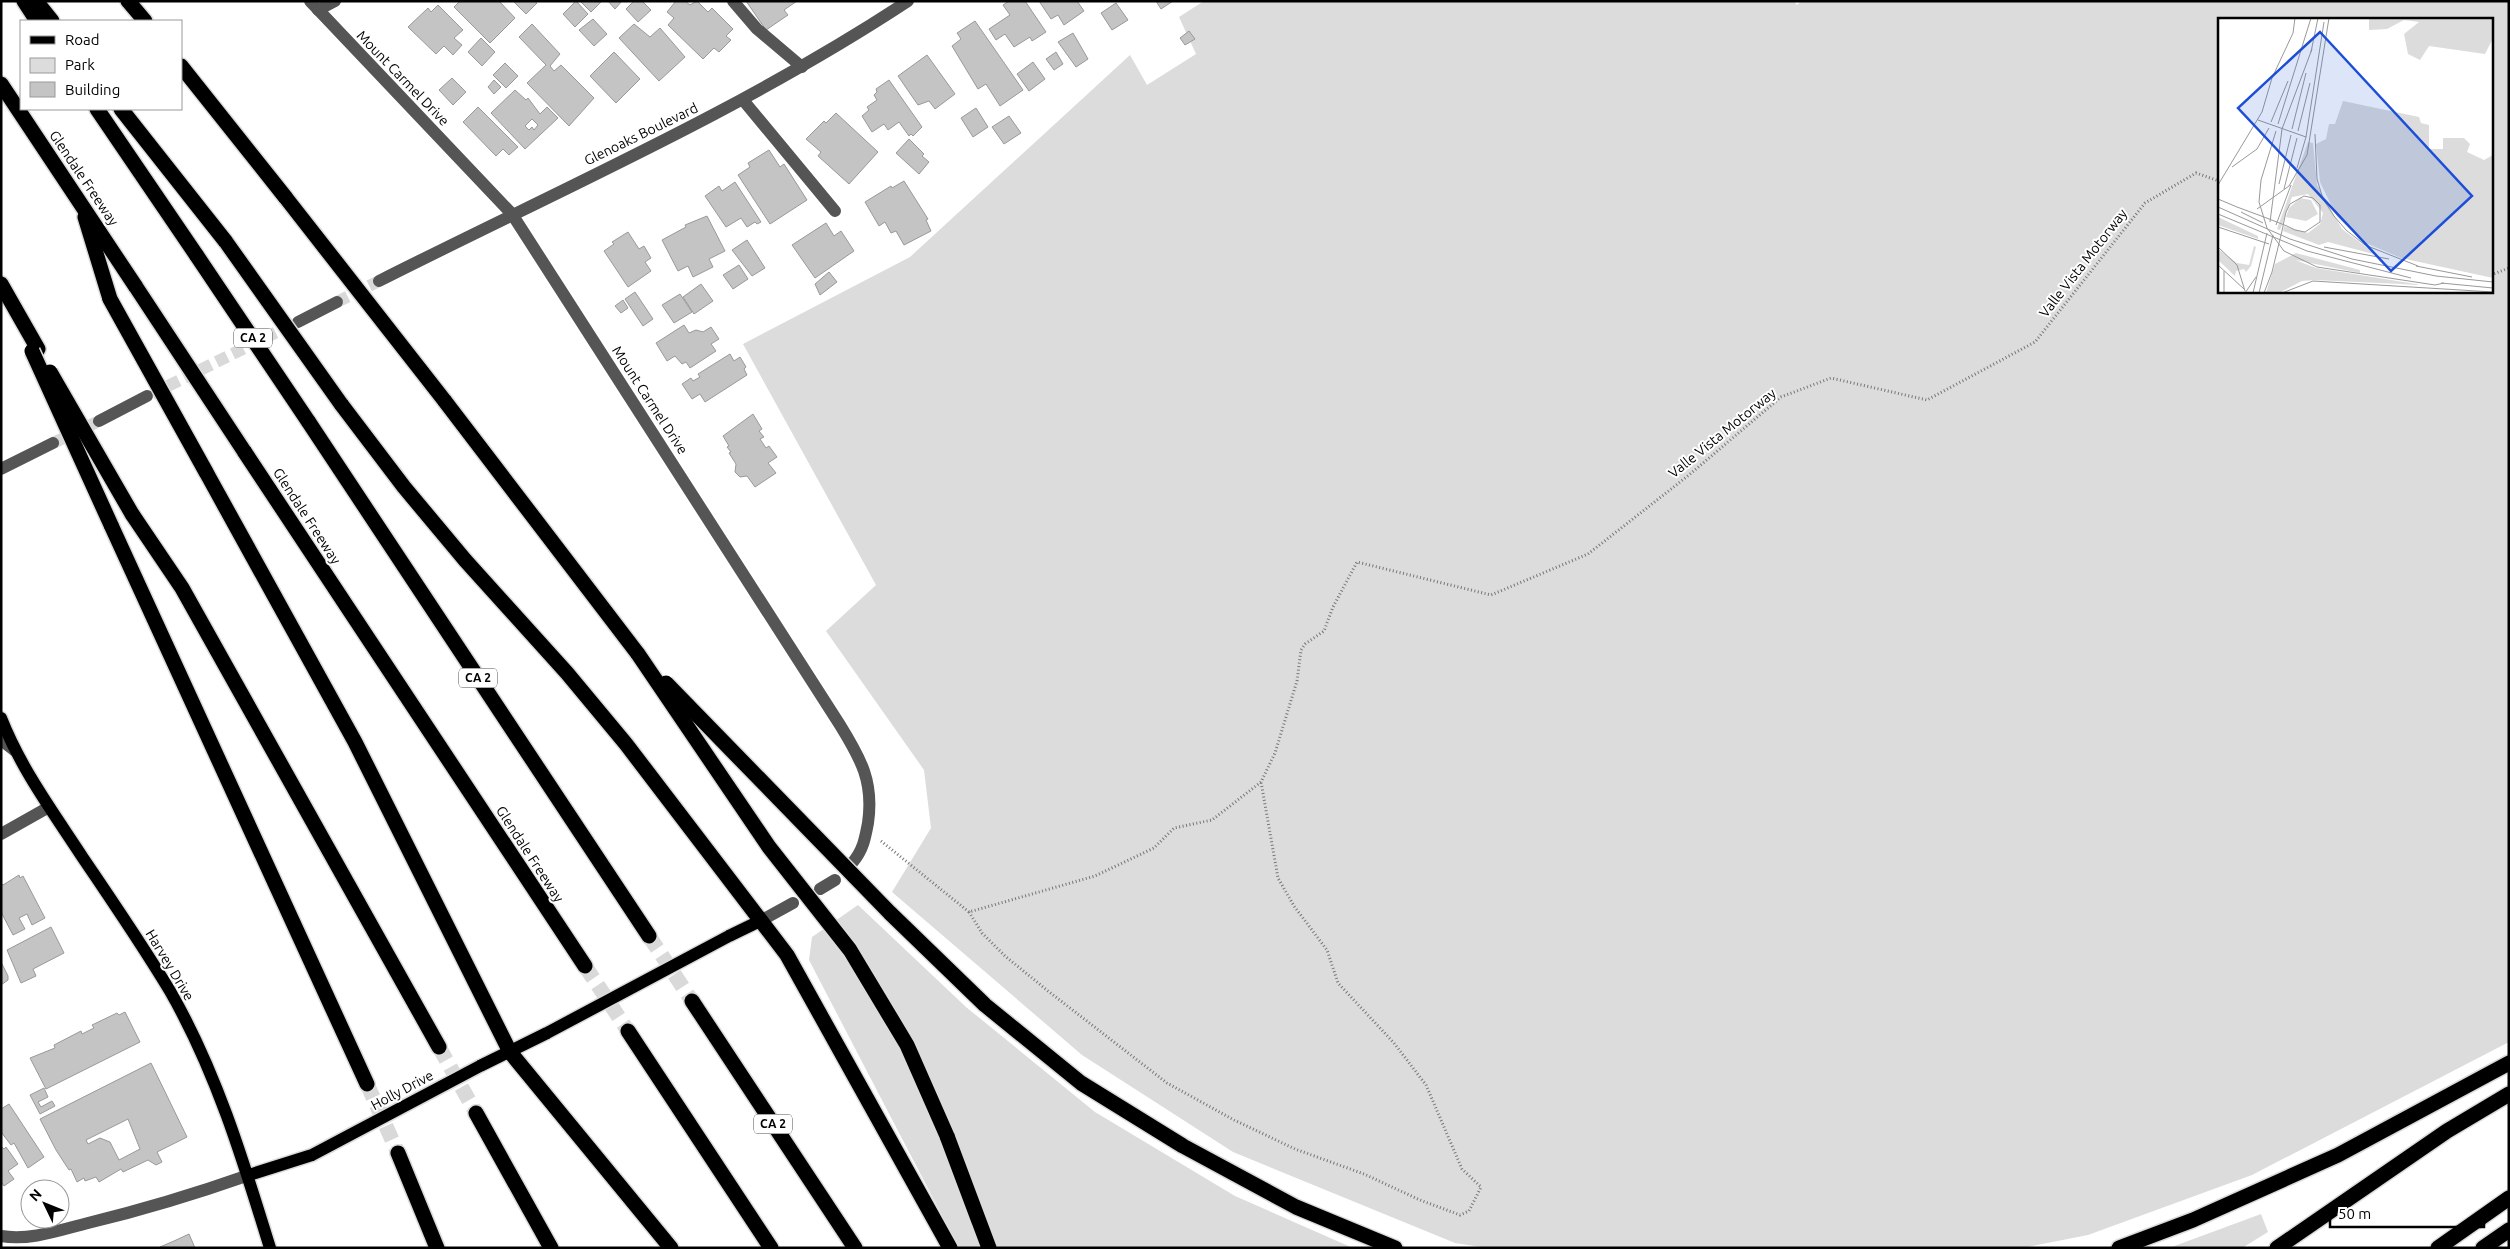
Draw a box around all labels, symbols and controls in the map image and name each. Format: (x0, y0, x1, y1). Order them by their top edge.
inset map (2218, 18, 2492, 292)
legend (20, 20, 182, 110)
street label: Mount Carmel Drive (354, 27, 452, 129)
text: Road (65, 31, 100, 48)
text: Park (65, 56, 95, 73)
text: Building (65, 81, 120, 98)
street label: Glenoaks Boulevard (582, 100, 700, 168)
street label: Glendale Freeway (46, 127, 122, 229)
street label: Valle Vista Motorway (2036, 205, 2130, 320)
road number: CA 2 (234, 328, 272, 348)
street label: Mount Carmel Drive (609, 343, 691, 457)
street label: Valle Vista Motorway (1665, 385, 1779, 481)
street label: Glendale Freeway (270, 465, 344, 567)
road number: CA 2 (459, 668, 497, 688)
street label: Glendale Freeway (493, 803, 567, 905)
street label: Harvey Drive (143, 927, 197, 1003)
street label: Holly Drive (368, 1067, 436, 1113)
road number: CA 2 (754, 1114, 792, 1134)
north arrow (20, 1179, 70, 1229)
text: N (26, 1186, 45, 1204)
scale bar (2330, 1196, 2484, 1228)
text: 50 m (2338, 1205, 2371, 1222)

